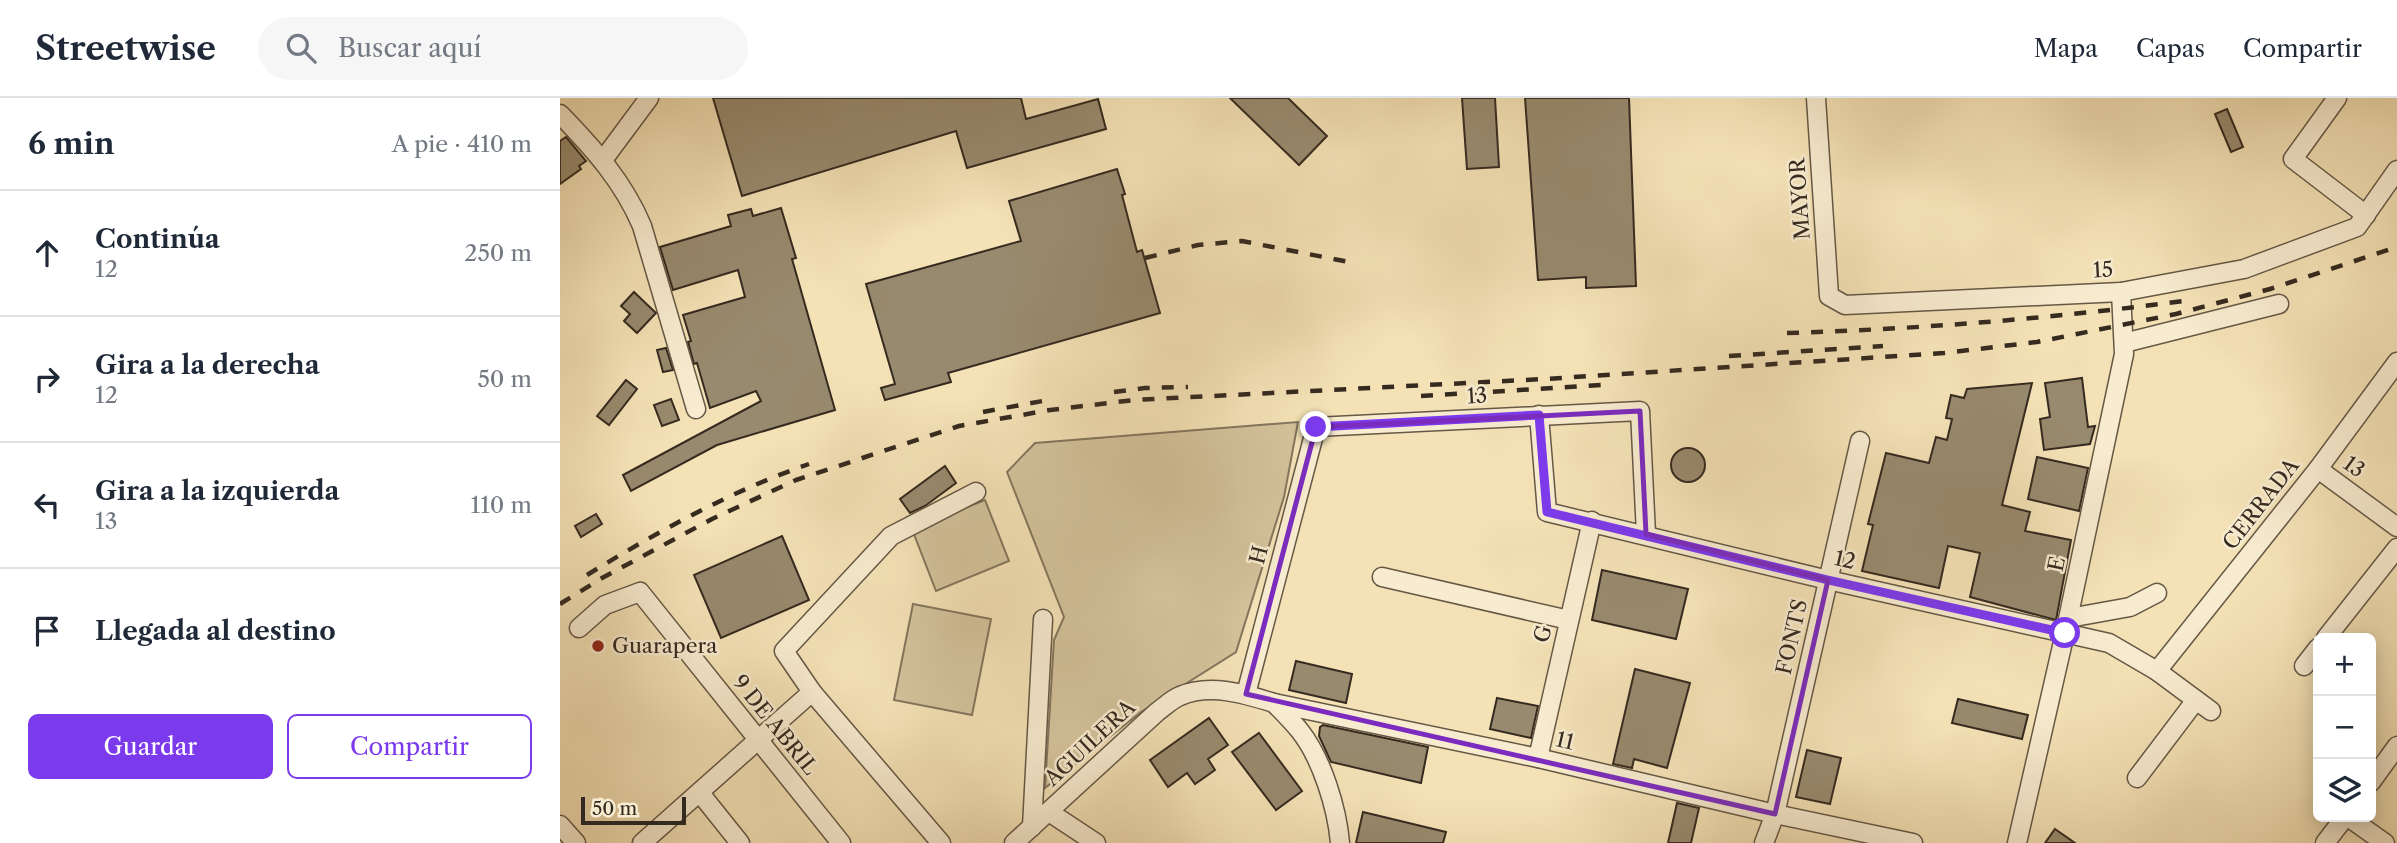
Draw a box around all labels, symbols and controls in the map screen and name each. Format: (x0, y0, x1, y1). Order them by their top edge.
search box (258, 17, 748, 80)
text: Streetwise (35, 28, 216, 69)
icon: search (282, 29, 320, 67)
text: Buscar aquí (338, 32, 482, 64)
text: Mapa (2034, 34, 2098, 63)
text: Capas (2136, 34, 2205, 63)
text: Compartir (2243, 34, 2362, 63)
text: 6 min (28, 125, 115, 162)
text: A pie · 410 m (392, 130, 532, 158)
street label: MAYOR (1784, 156, 1815, 241)
text: Continúa (95, 223, 220, 255)
icon: ahead (28, 234, 66, 272)
text: 250 m (464, 239, 532, 267)
text: 12 (95, 255, 118, 283)
street label: 15 (2092, 256, 2114, 283)
text: Gira a la derecha (95, 349, 320, 381)
icon: right (28, 360, 66, 398)
text: 50 m (477, 365, 532, 393)
text: 12 (95, 381, 118, 409)
street label: 13 (1466, 382, 1488, 409)
route end (1300, 411, 1331, 442)
street label: 13 (2339, 450, 2370, 483)
street label: CERRADA (2217, 453, 2304, 554)
text: Gira a la izquierda (95, 475, 340, 507)
icon: left (28, 486, 66, 524)
text: 110 m (471, 491, 532, 519)
text: 13 (95, 507, 117, 535)
street label: H (1244, 543, 1273, 567)
street label: 12 (1832, 545, 1858, 574)
street label: E (2043, 554, 2070, 574)
street label: FONTS (1771, 597, 1812, 677)
icon: arrive (28, 612, 66, 650)
text: Llegada al destino (95, 615, 336, 647)
route start (2049, 617, 2080, 648)
street label: G (1528, 623, 1557, 645)
place label: Guarapera (612, 633, 718, 658)
map controls (2313, 633, 2376, 822)
button: + (2313, 633, 2376, 696)
marker: Guarapera (590, 638, 606, 654)
street label: 9 DE ABRIL (728, 670, 823, 780)
street label: AGUILERA (1038, 694, 1141, 792)
button: − (2313, 696, 2376, 759)
button: Guardar (28, 714, 273, 779)
button: Compartir (287, 714, 532, 779)
street label: 11 (1554, 726, 1577, 755)
button: layers (2313, 759, 2376, 822)
scale bar (581, 794, 686, 826)
text: 50 m (592, 797, 637, 820)

